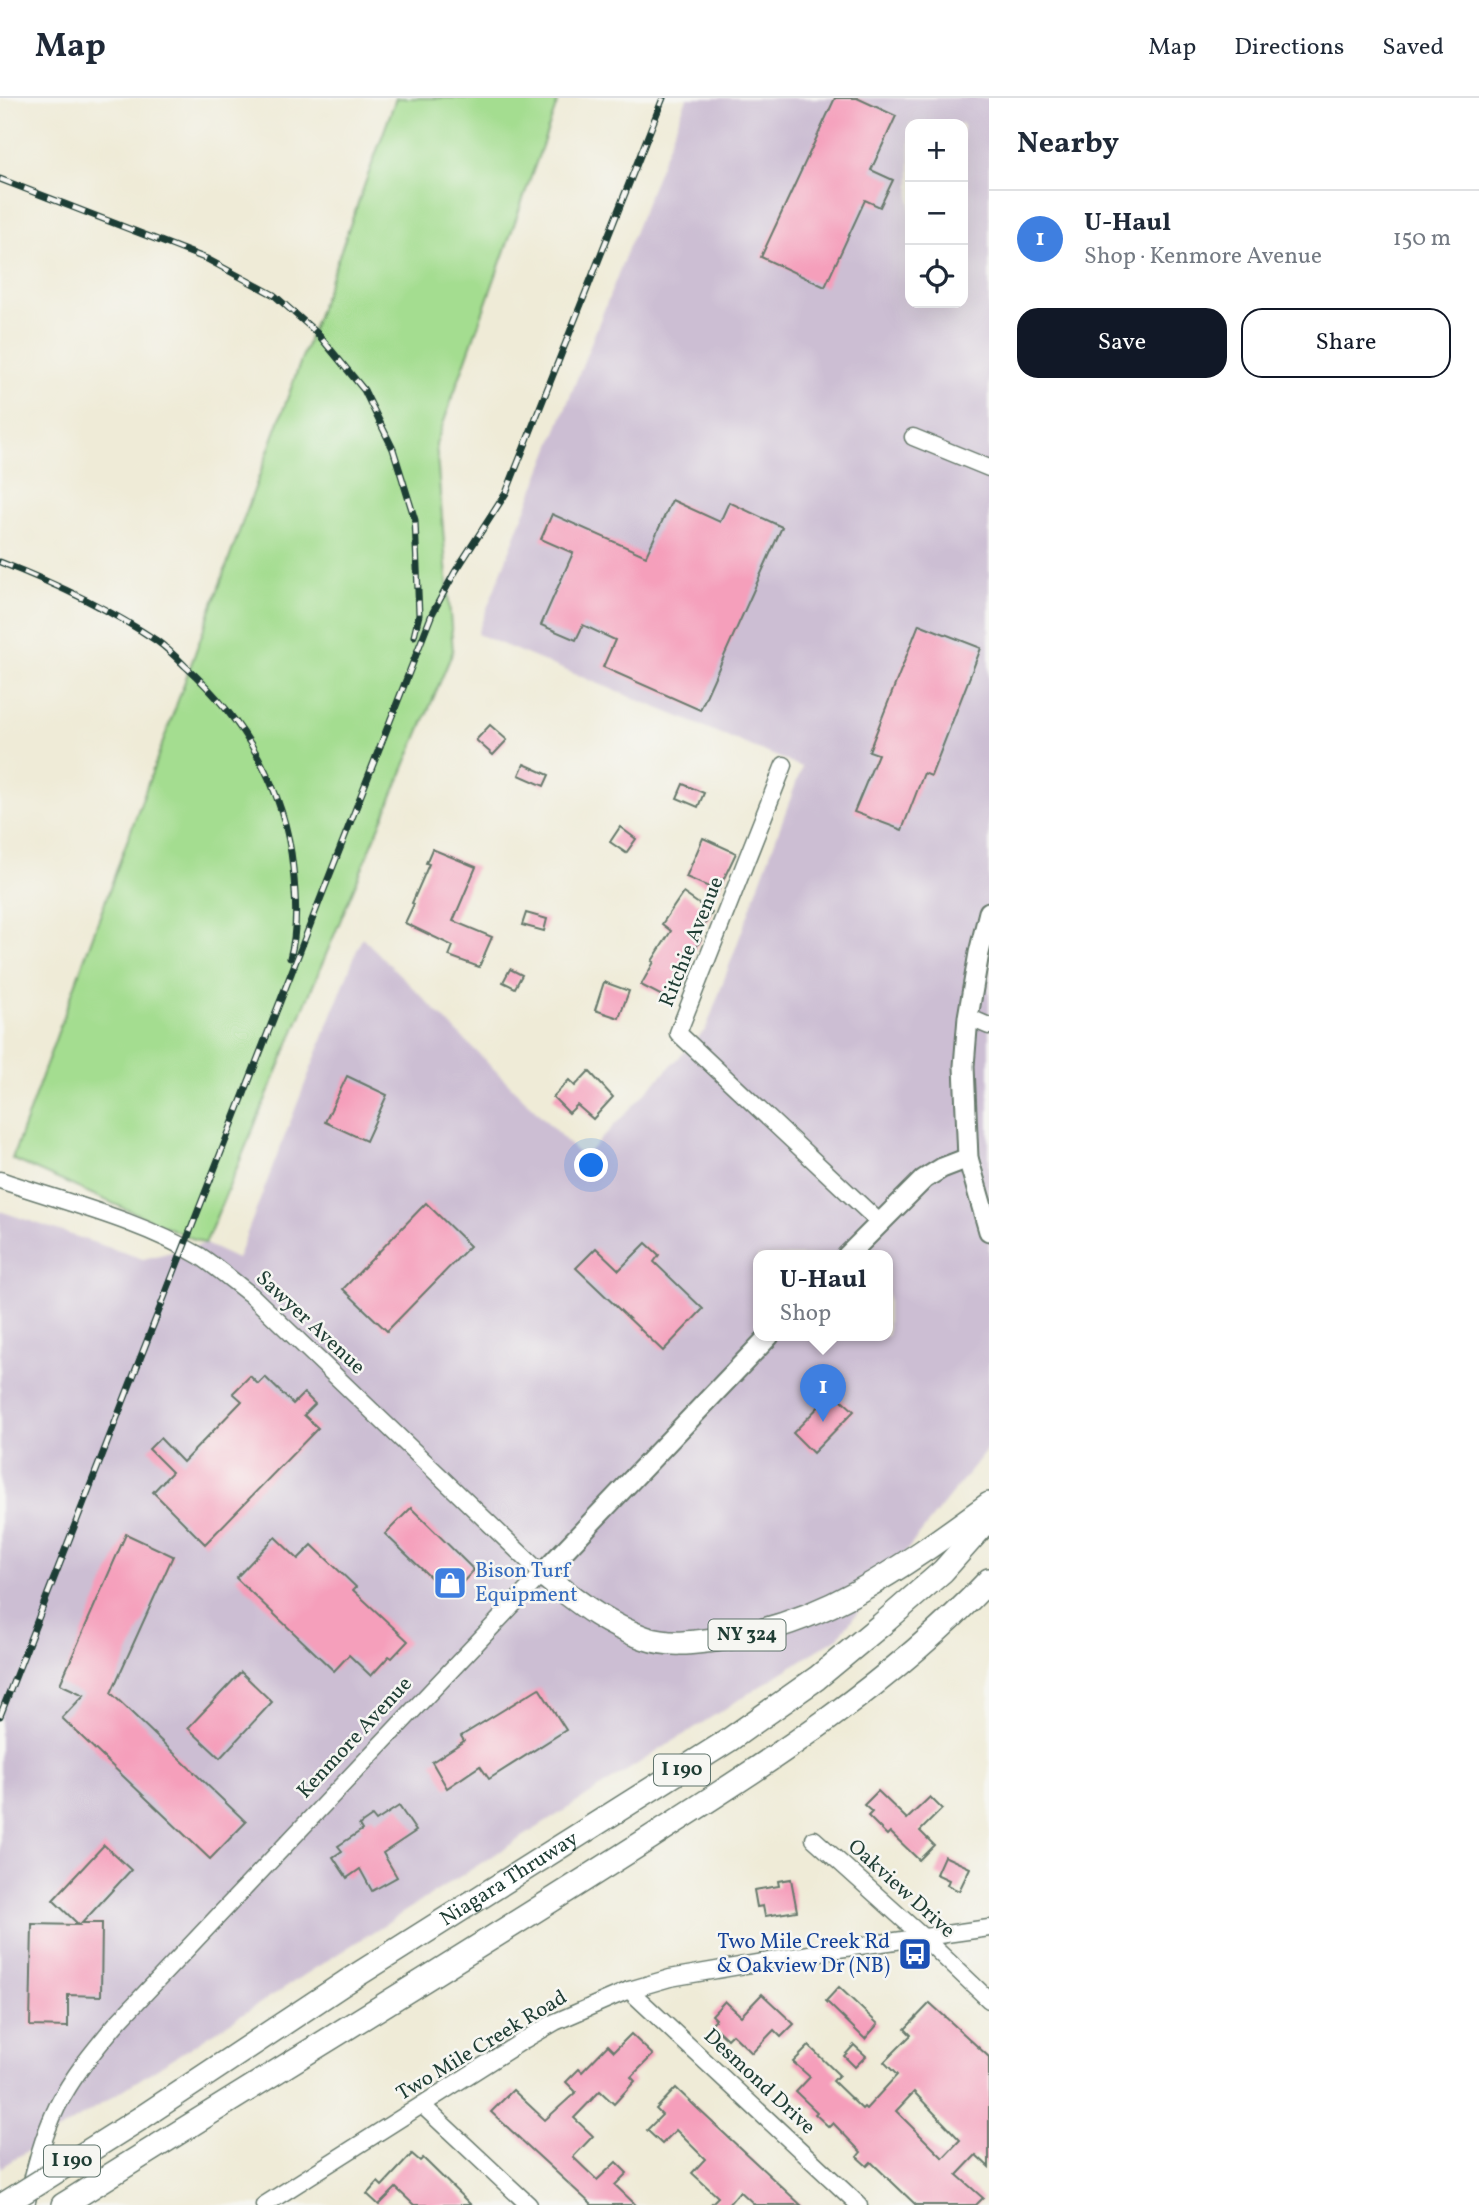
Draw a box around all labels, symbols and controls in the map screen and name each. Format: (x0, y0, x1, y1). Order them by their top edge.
text: Map (35, 25, 106, 71)
text: Map (1148, 31, 1196, 65)
text: Directions (1234, 31, 1344, 65)
text: Saved (1382, 31, 1444, 65)
map controls (905, 119, 968, 308)
button: + (905, 119, 968, 182)
text: Nearby (1017, 123, 1119, 165)
button: − (905, 182, 968, 245)
text: U-Haul (1084, 205, 1171, 241)
text: 1 (1035, 223, 1045, 255)
text: 150 m (1393, 223, 1451, 255)
text: Shop · Kenmore Avenue (1084, 241, 1322, 273)
button: locate (905, 245, 968, 308)
button: Save (1017, 308, 1227, 378)
button: Share (1241, 308, 1451, 378)
street label: Ritchie Avenue (653, 872, 731, 1012)
your location (574, 1148, 608, 1182)
popup (753, 1250, 893, 1341)
text: U-Haul (779, 1262, 867, 1298)
street label: Sawyer Avenue (249, 1264, 371, 1382)
text: Shop (779, 1298, 831, 1330)
pin: 1 (800, 1364, 846, 1422)
place label: Bison Turf Equipment (475, 1557, 578, 1610)
shop icon: Bison Turf Equipment (431, 1564, 469, 1602)
road number: NY 324 (708, 1620, 786, 1651)
street label: Kenmore Avenue (291, 1671, 419, 1805)
road number: I 190 (654, 1754, 710, 1786)
street label: Niagara Thruway (434, 1824, 584, 1933)
street label: Oakview Drive (841, 1833, 961, 1945)
place label: Two Mile Creek Rd & Oakview Dr (NB) (717, 1928, 890, 1981)
bus stop icon: Two Mile Creek Rd & Oakview Dr (NB) (896, 1935, 934, 1973)
street label: Two Mile Creek Road (391, 1983, 573, 2109)
street label: Desmond Drive (696, 2022, 822, 2142)
road number: I 190 (44, 2146, 100, 2176)

